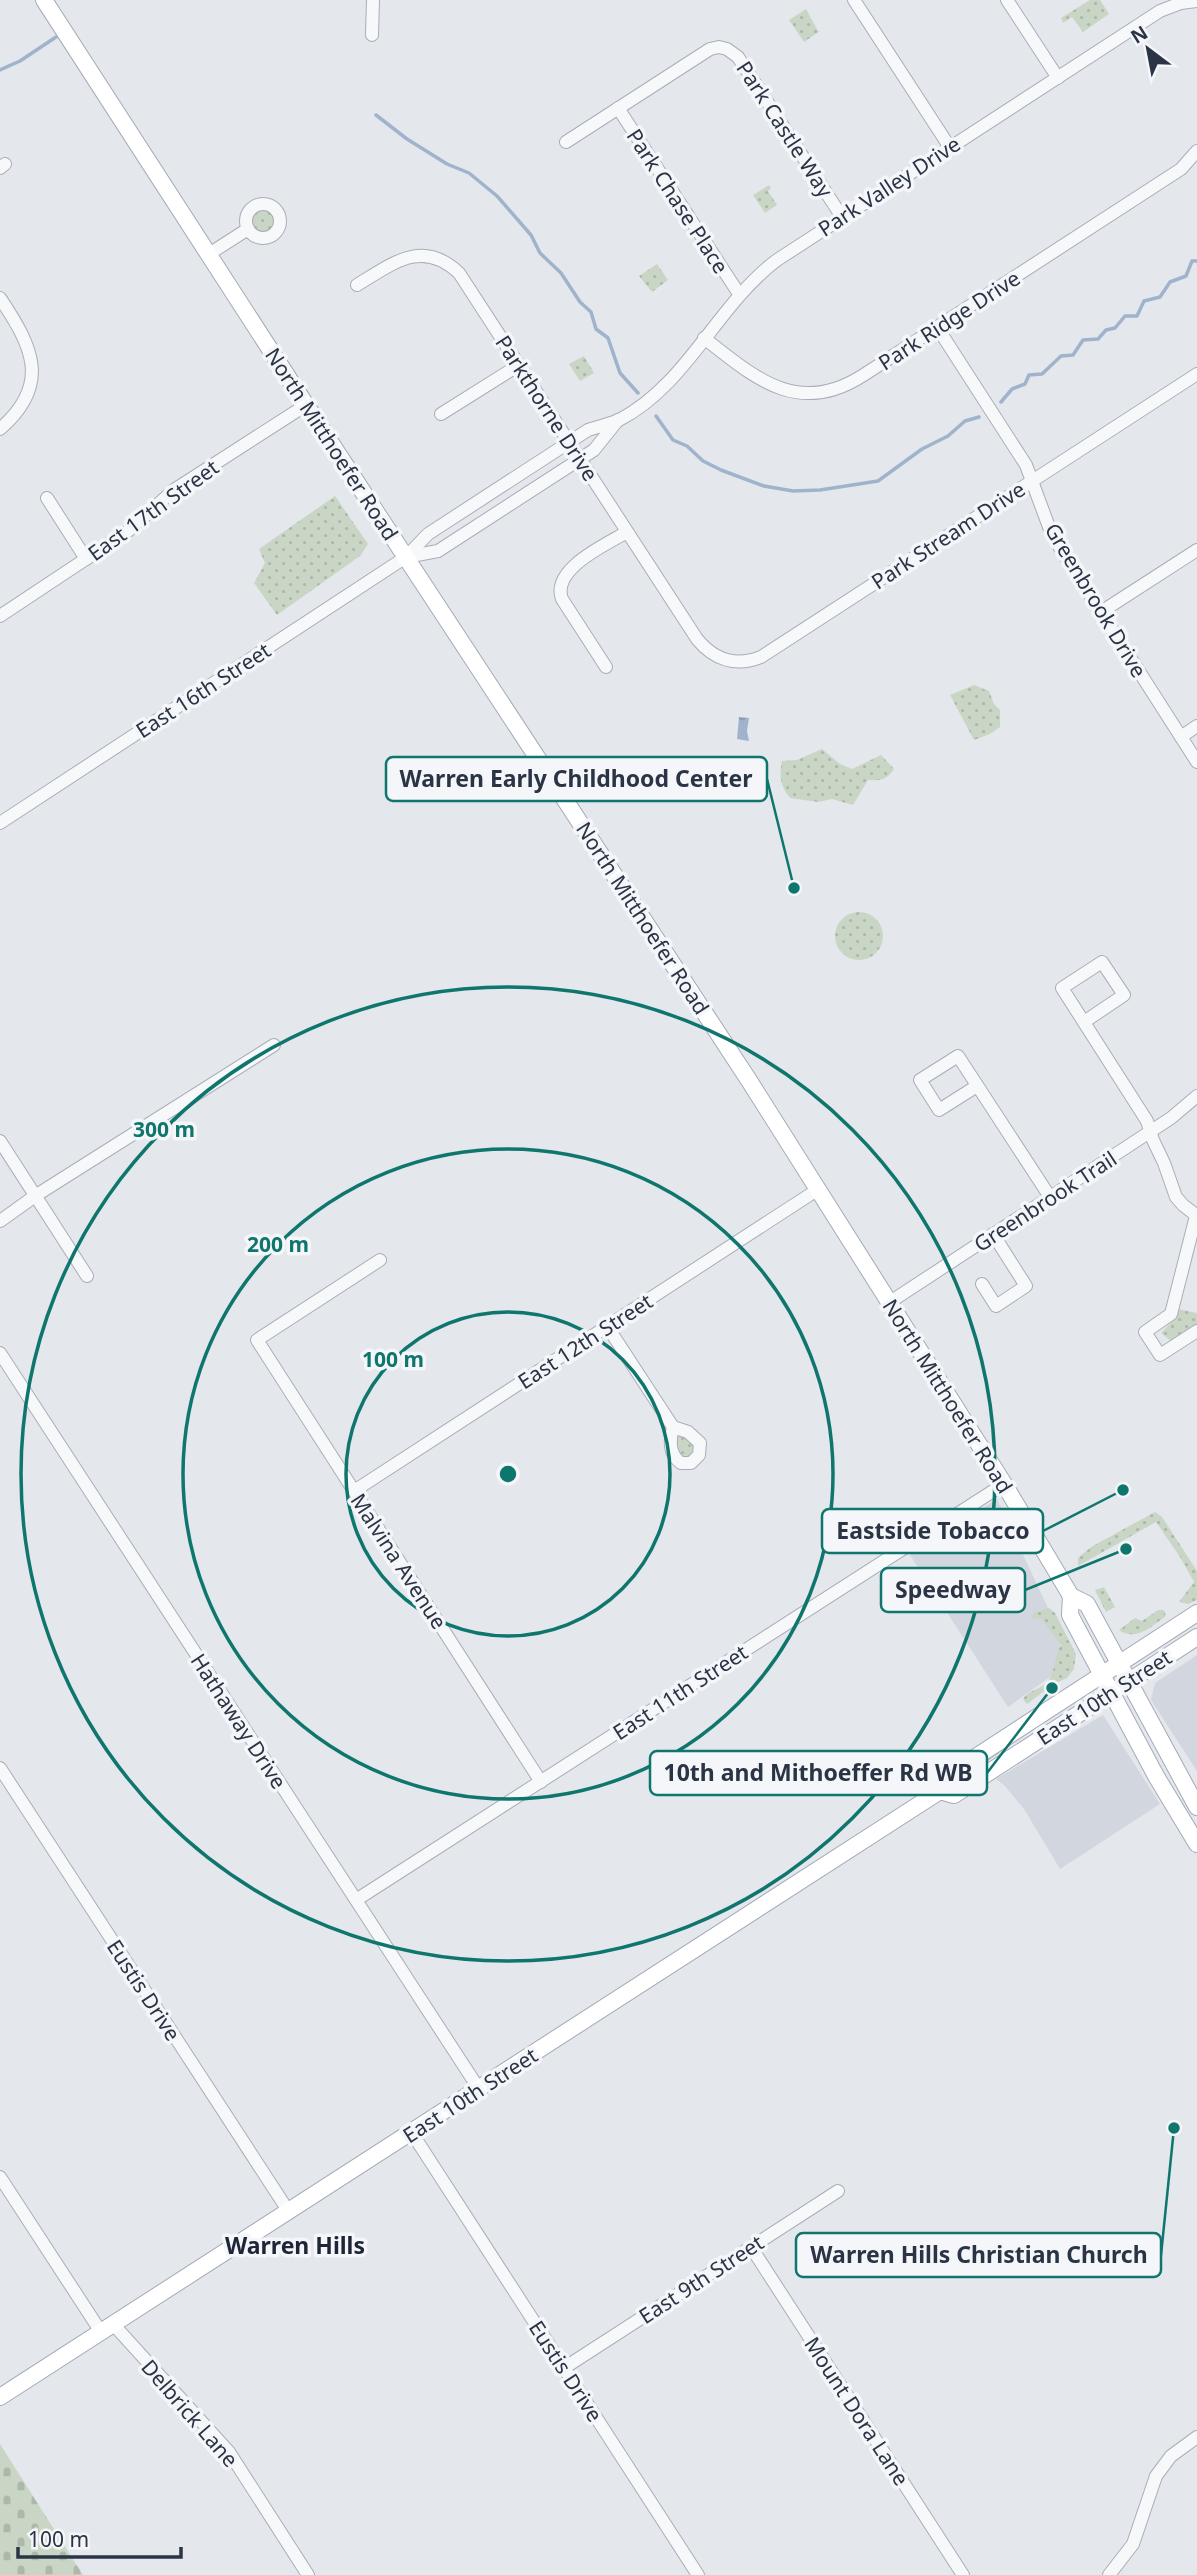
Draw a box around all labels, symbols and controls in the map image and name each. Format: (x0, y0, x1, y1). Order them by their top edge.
north arrow (1113, 14, 1183, 84)
text: N (1126, 19, 1152, 50)
street label: Park Castle Way (731, 56, 840, 203)
street label: Park Chase Place (621, 123, 735, 279)
street label: Park Valley Drive (813, 130, 965, 242)
street label: Park Ridge Drive (873, 264, 1025, 376)
street label: Parkthorne Drive (489, 330, 605, 486)
street label: North Mitthoefer Road (259, 342, 405, 546)
street label: East 17th Street (82, 453, 224, 567)
street label: Park Stream Drive (866, 475, 1030, 595)
street label: Greenbrook Drive (1039, 518, 1153, 682)
street label: East 16th Street (130, 636, 276, 744)
callout: Warren Early Childhood Center (386, 757, 767, 801)
text: Warren Early Childhood Center (400, 762, 752, 794)
street label: North Mitthoefer Road (570, 816, 716, 1020)
text: 300 m (133, 1115, 195, 1143)
street label: Greenbrook Trail (968, 1144, 1122, 1258)
text: 200 m (247, 1230, 309, 1258)
street label: East 12th Street (512, 1287, 658, 1395)
street label: North Mitthoefer Road (877, 1294, 1019, 1498)
text: 100 m (362, 1345, 424, 1373)
centre of rings (496, 1462, 520, 1486)
street label: Malvina Avenue (345, 1488, 453, 1634)
callout: Eastside Tobacco (822, 1509, 1043, 1553)
text: Eastside Tobacco (836, 1514, 1030, 1546)
callout: Speedway (881, 1568, 1025, 1612)
text: Speedway (895, 1573, 1012, 1605)
street label: East 11th Street (607, 1638, 753, 1746)
street label: East 10th Street (1031, 1643, 1177, 1751)
street label: Hathaway Drive (185, 1648, 293, 1794)
callout: 10th and Mithoeffer Rd WB (650, 1751, 987, 1795)
text: 10th and Mithoeffer Rd WB (664, 1756, 972, 1788)
street label: Eustis Drive (101, 1934, 187, 2046)
street label: East 10th Street (397, 2041, 543, 2149)
street label: East 9th Street (633, 2228, 769, 2330)
district label: Warren Hills (225, 2229, 365, 2261)
callout: Warren Hills Christian Church (796, 2233, 1161, 2277)
text: Warren Hills Christian Church (810, 2238, 1148, 2270)
street label: Eustis Drive (523, 2315, 609, 2427)
street label: Mount Dora Lane (798, 2331, 916, 2491)
street label: Delbrick Lane (135, 2353, 245, 2473)
scale bar (18, 2516, 180, 2560)
text: 100 m (28, 2525, 89, 2553)

